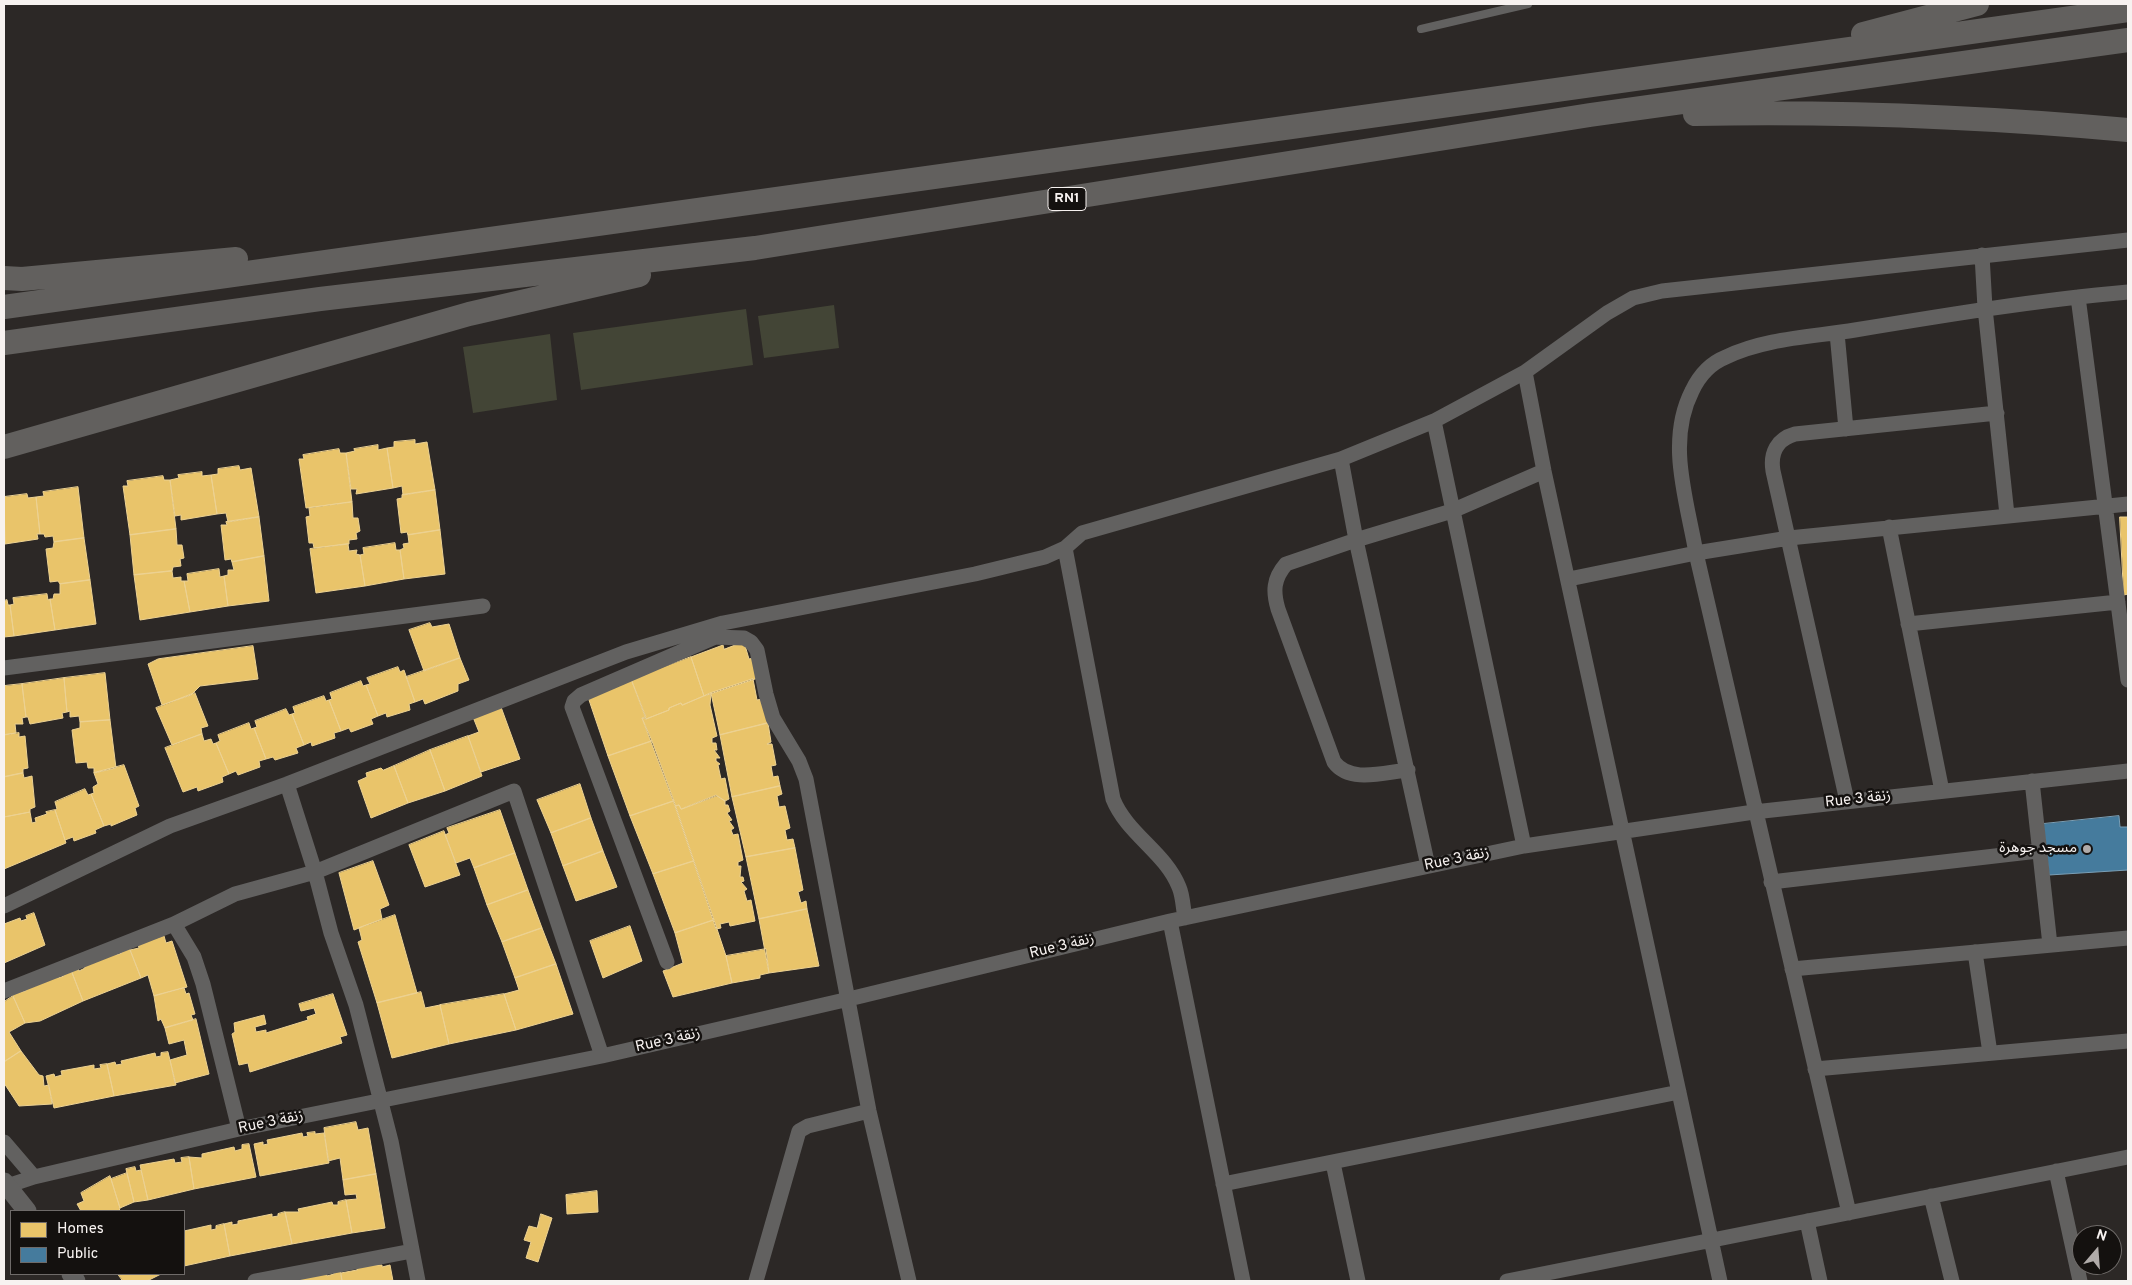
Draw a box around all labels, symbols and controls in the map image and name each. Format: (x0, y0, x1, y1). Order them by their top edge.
road number: RN1 (1048, 188, 1086, 210)
street label: Rue 3 زنقة (1824, 788, 1892, 812)
place label: مسجد جوهرة (1999, 840, 2077, 858)
marker: مسجد جوهرة (2081, 843, 2093, 855)
street label: Rue 3 زنقة (1423, 844, 1491, 876)
street label: Rue 3 زنقة (1028, 930, 1096, 964)
street label: Rue 3 زنقة (634, 1025, 702, 1057)
street label: Rue 3 زنقة (237, 1107, 305, 1139)
legend (10, 1210, 185, 1275)
text: Homes (57, 1220, 104, 1239)
north arrow (2072, 1225, 2122, 1275)
text: N (2094, 1227, 2109, 1246)
text: Public (57, 1245, 98, 1264)

